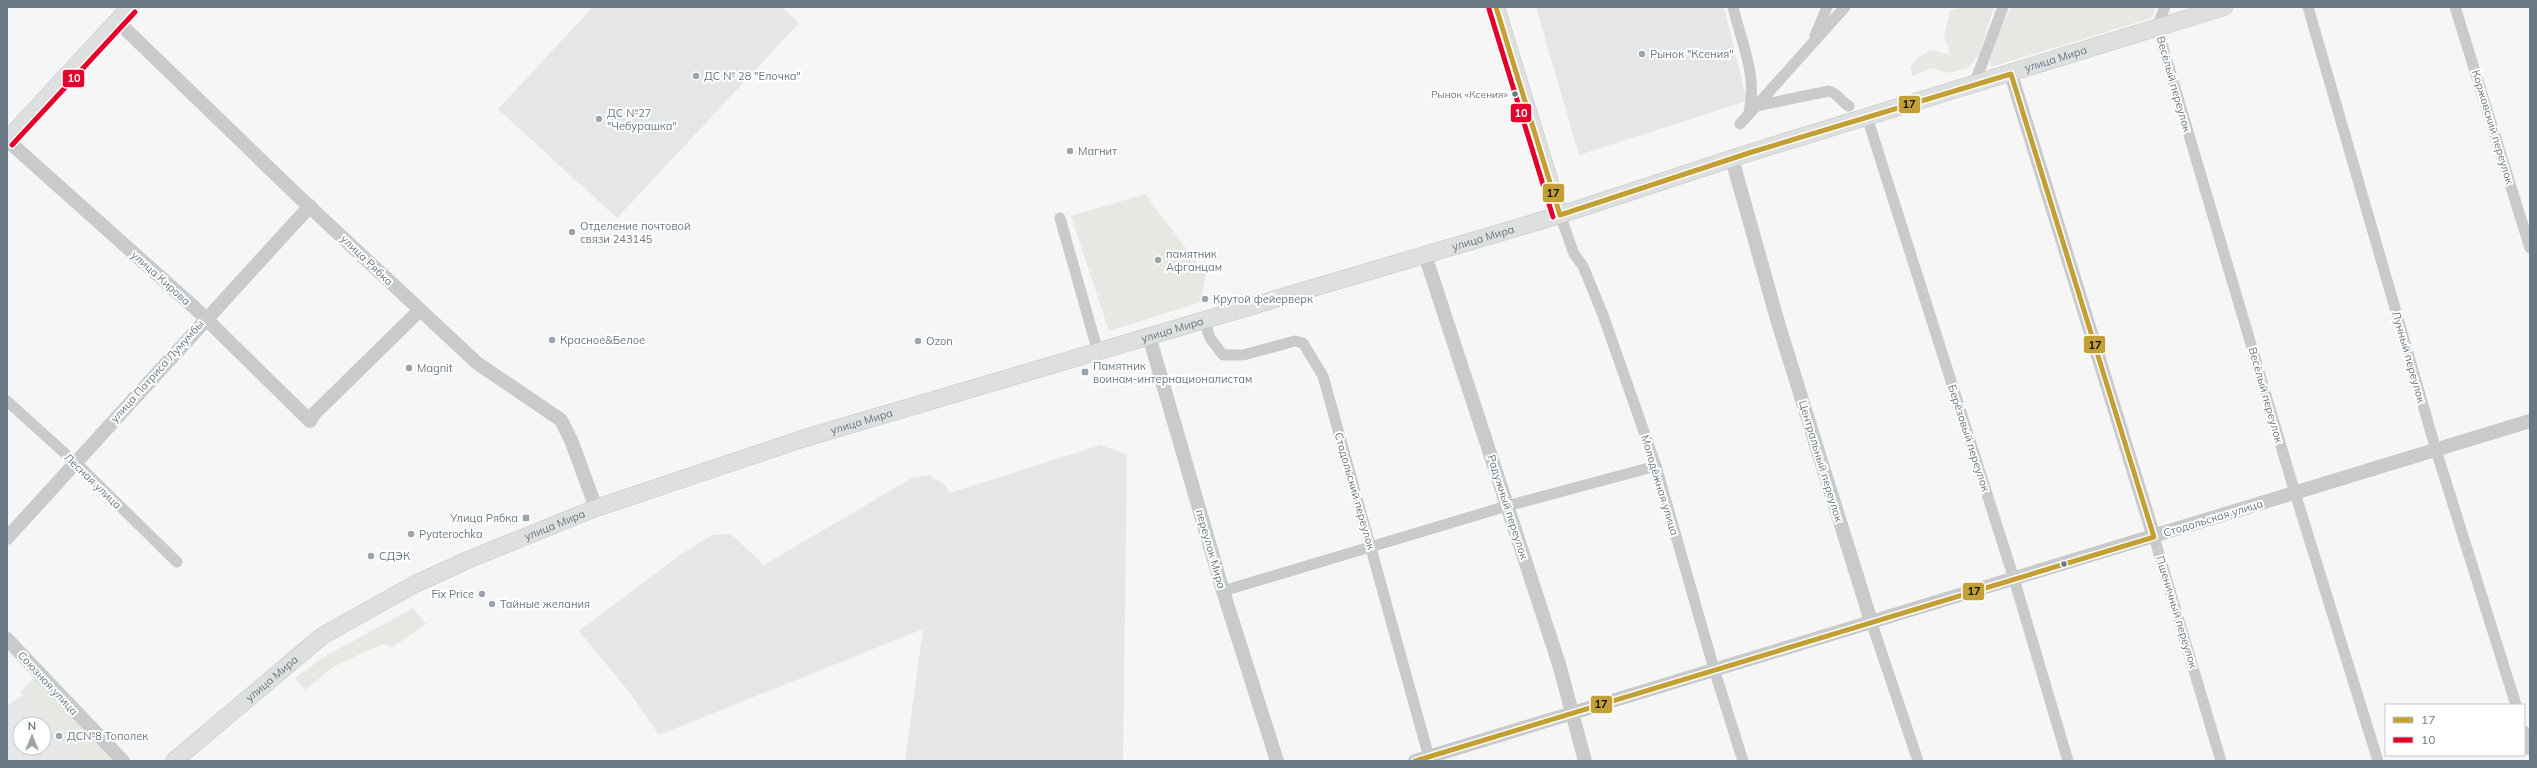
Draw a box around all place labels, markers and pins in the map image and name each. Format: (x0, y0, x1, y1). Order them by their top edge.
place label: Рынок "Ксения" (1650, 47, 1734, 61)
marker: Рынок "Ксения" (1637, 49, 1647, 59)
place label: ДС № 28 "Елочка" (704, 69, 801, 83)
marker: ДС № 28 "Елочка" (691, 71, 701, 81)
place label: Рынок «Ксения» (1431, 88, 1509, 101)
marker: Рынок «Ксения» (1510, 89, 1520, 99)
place label: ДС №27 "Чебурашка" (607, 106, 677, 133)
marker: ДС №27 "Чебурашка" (594, 114, 604, 124)
place label: Магнит (1078, 144, 1117, 158)
marker: Магнит (1065, 146, 1075, 156)
place label: Отделение почтовой связи 243145 (580, 219, 690, 246)
marker: Отделение почтовой связи 243145 (567, 227, 577, 237)
place label: памятник Афганцам (1166, 247, 1222, 274)
marker: памятник Афганцам (1153, 255, 1163, 265)
place label: Крутой фейерверк (1213, 292, 1313, 306)
marker: Крутой фейерверк (1200, 294, 1210, 304)
place label: Красное&Белое (560, 333, 645, 347)
place label: Ozon (926, 334, 953, 348)
marker: Красное&Белое (547, 335, 557, 345)
marker: Ozon (913, 336, 923, 346)
place label: Памятник воинам‐интернационалистам (1093, 359, 1252, 386)
place label: Magnit (417, 361, 453, 375)
marker: Magnit (404, 363, 414, 373)
marker: Памятник воинам‐интернационалистам (1080, 367, 1090, 377)
place label: Улица Рябка (449, 511, 518, 525)
marker: Улица Рябка (521, 513, 531, 523)
place label: Pyaterochka (419, 527, 483, 541)
marker: Pyaterochka (406, 529, 416, 539)
place label: СДЭК (379, 549, 411, 563)
marker: СДЭК (366, 551, 376, 561)
unlabelled marker (2059, 559, 2069, 569)
place label: Fix Price (431, 587, 474, 601)
marker: Fix Price (477, 589, 487, 599)
place label: Тайные желания (500, 597, 590, 611)
marker: Тайные желания (487, 599, 497, 609)
place label: ДС№8 Тополек (67, 729, 148, 743)
marker: ДС№8 Тополек (54, 731, 64, 741)

